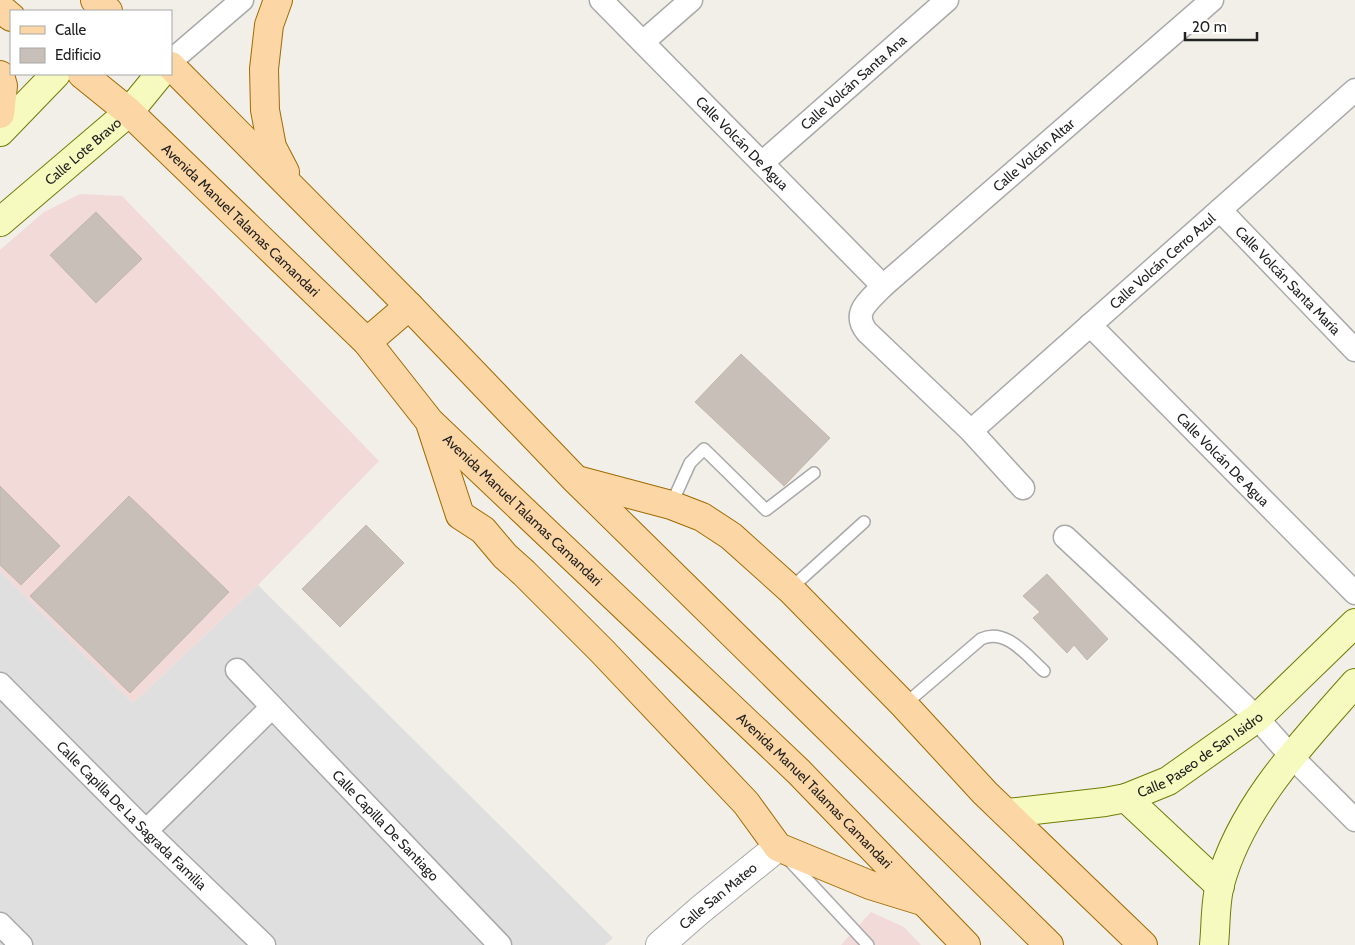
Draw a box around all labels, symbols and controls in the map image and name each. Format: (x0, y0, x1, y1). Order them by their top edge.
legend (10, 10, 172, 75)
scale bar (1185, 10, 1258, 42)
text: 20 m (1192, 18, 1227, 36)
text: Calle (55, 21, 86, 39)
street label: Calle Volcán Santa Ana (797, 31, 910, 134)
text: Edificio (55, 46, 101, 64)
street label: Calle Volcán De Agua (692, 92, 793, 194)
street label: Calle Lote Bravo (41, 113, 125, 189)
street label: Calle Volcán Altar (989, 114, 1079, 195)
street label: Avenida Manuel Talamas Camandari (158, 140, 324, 301)
street label: Calle Volcán Cerro Azul (1106, 209, 1220, 313)
street label: Calle Volcán Santa María (1231, 222, 1345, 339)
street label: Calle Volcán De Agua (1173, 409, 1273, 510)
street label: Avenida Manuel Talamas Camandari (439, 430, 606, 590)
street label: Calle Paseo de San Isidro (1134, 708, 1267, 802)
street label: Avenida Manuel Talamas Camandari (733, 709, 896, 872)
street label: Calle Capilla De La Sagrada Familia (53, 737, 211, 894)
street label: Calle Capilla De Santiago (328, 766, 443, 885)
street label: Calle San Mateo (675, 858, 761, 933)

